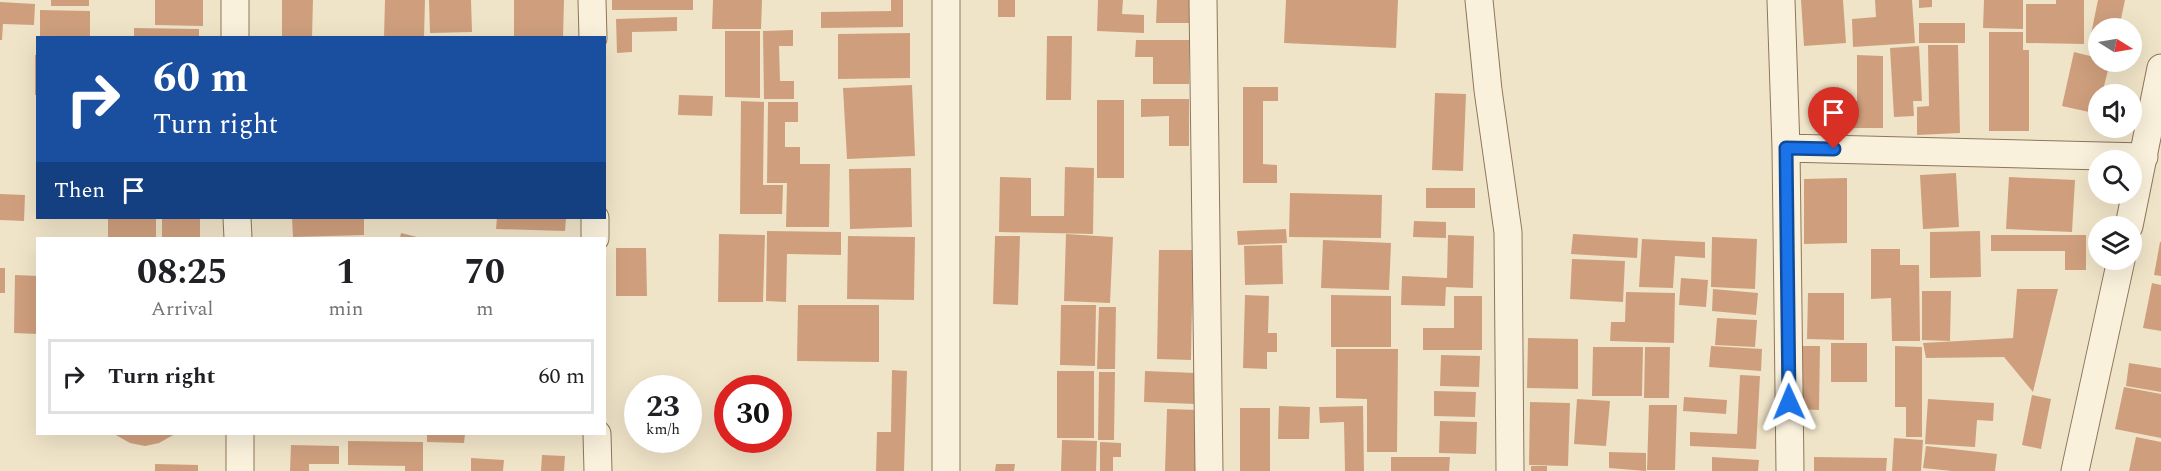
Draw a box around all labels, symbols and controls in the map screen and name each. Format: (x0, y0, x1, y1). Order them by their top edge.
north arrow (2088, 18, 2142, 72)
map controls (2088, 18, 2142, 270)
text: 60 m (153, 47, 248, 110)
icon: right (54, 60, 132, 138)
button: sound (2088, 84, 2142, 138)
pin (1808, 87, 1859, 149)
icon: arrive (1817, 96, 1850, 129)
text: Turn right (153, 104, 278, 146)
button: search (2088, 150, 2142, 204)
text: Then (54, 174, 105, 207)
icon: arrive (117, 174, 150, 207)
button: layers (2088, 216, 2142, 270)
text: 08:25 (137, 245, 227, 300)
text: 1 (336, 245, 356, 300)
text: 70 (465, 245, 505, 300)
text: Arrival (151, 294, 213, 324)
text: min (329, 294, 364, 324)
text: m (476, 294, 493, 324)
icon: right (57, 360, 90, 393)
text: Turn right (108, 360, 215, 393)
text: 60 m (539, 360, 585, 393)
position arrow (1757, 370, 1821, 434)
speed limit sign: 30 (714, 375, 792, 453)
text: 23 (646, 384, 680, 430)
text: km/h (646, 418, 680, 441)

